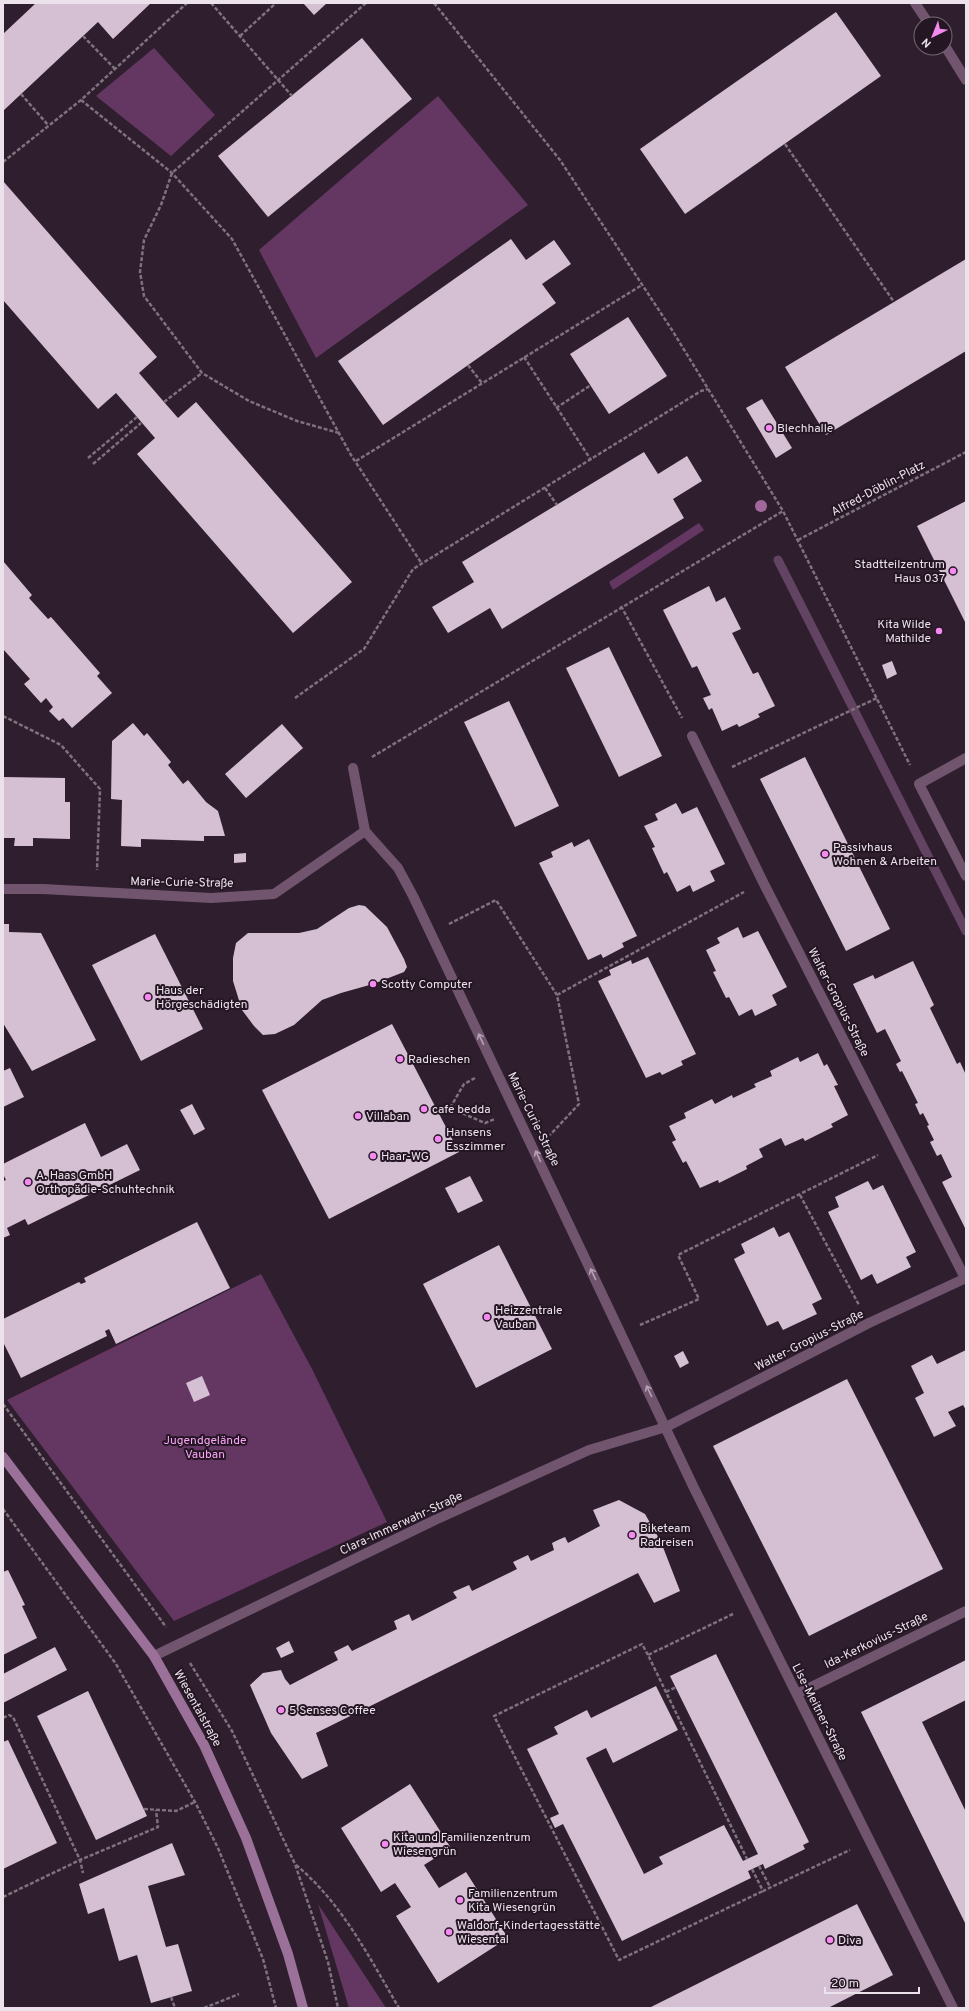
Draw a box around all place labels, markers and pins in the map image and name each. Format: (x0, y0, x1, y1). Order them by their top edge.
place label: Blechhalle (777, 421, 833, 437)
marker: Blechhalle (764, 423, 774, 433)
place label: Stadtteilzentrum Haus 037 (854, 557, 945, 587)
marker: Stadtteilzentrum Haus 037 (948, 566, 958, 576)
place label: Kita Wilde Mathilde (877, 617, 931, 647)
marker: Kita Wilde Mathilde (934, 626, 944, 636)
place label: Passivhaus Wohnen & Arbeiten (833, 840, 937, 870)
marker: Passivhaus Wohnen & Arbeiten (820, 849, 830, 859)
place label: Scotty Computer (381, 977, 473, 993)
marker: Scotty Computer (368, 979, 378, 989)
place label: Haus der Hörgeschädigten (156, 983, 247, 1013)
marker: Haus der Hörgeschädigten (143, 992, 153, 1002)
place label: Radieschen (408, 1052, 470, 1068)
marker: Radieschen (395, 1054, 405, 1064)
place label: cafe bedda (432, 1102, 491, 1118)
marker: cafe bedda (419, 1104, 429, 1114)
place label: Villaban (366, 1109, 410, 1125)
marker: Villaban (353, 1111, 363, 1121)
place label: Hansens Esszimmer (446, 1125, 505, 1155)
marker: Hansens Esszimmer (433, 1134, 443, 1144)
place label: Haar-WG (381, 1149, 429, 1165)
marker: Haar-WG (368, 1151, 378, 1161)
place label: A. Haas GmbH Orthopädie-Schuhtechnik (36, 1168, 175, 1198)
marker: A. Haas GmbH Orthopädie-Schuhtechnik (23, 1177, 33, 1187)
place label: Heizzentrale Vauban (495, 1303, 562, 1333)
marker: Heizzentrale Vauban (482, 1312, 492, 1322)
place label: Biketeam Radreisen (640, 1521, 694, 1551)
marker: Biketeam Radreisen (627, 1530, 637, 1540)
place label: 5 Senses Coffee (289, 1703, 376, 1719)
marker: 5 Senses Coffee (276, 1705, 286, 1715)
place label: Kita und Familienzentrum Wiesengrün (393, 1830, 531, 1860)
marker: Kita und Familienzentrum Wiesengrün (380, 1839, 390, 1849)
place label: Familienzentrum Kita Wiesengrün (468, 1886, 558, 1916)
marker: Familienzentrum Kita Wiesengrün (455, 1895, 465, 1905)
place label: Waldorf-Kindertagesstätte Wiesental (457, 1918, 600, 1948)
marker: Waldorf-Kindertagesstätte Wiesental (444, 1927, 454, 1937)
place label: Diva (838, 1933, 861, 1949)
marker: Diva (825, 1935, 835, 1945)

